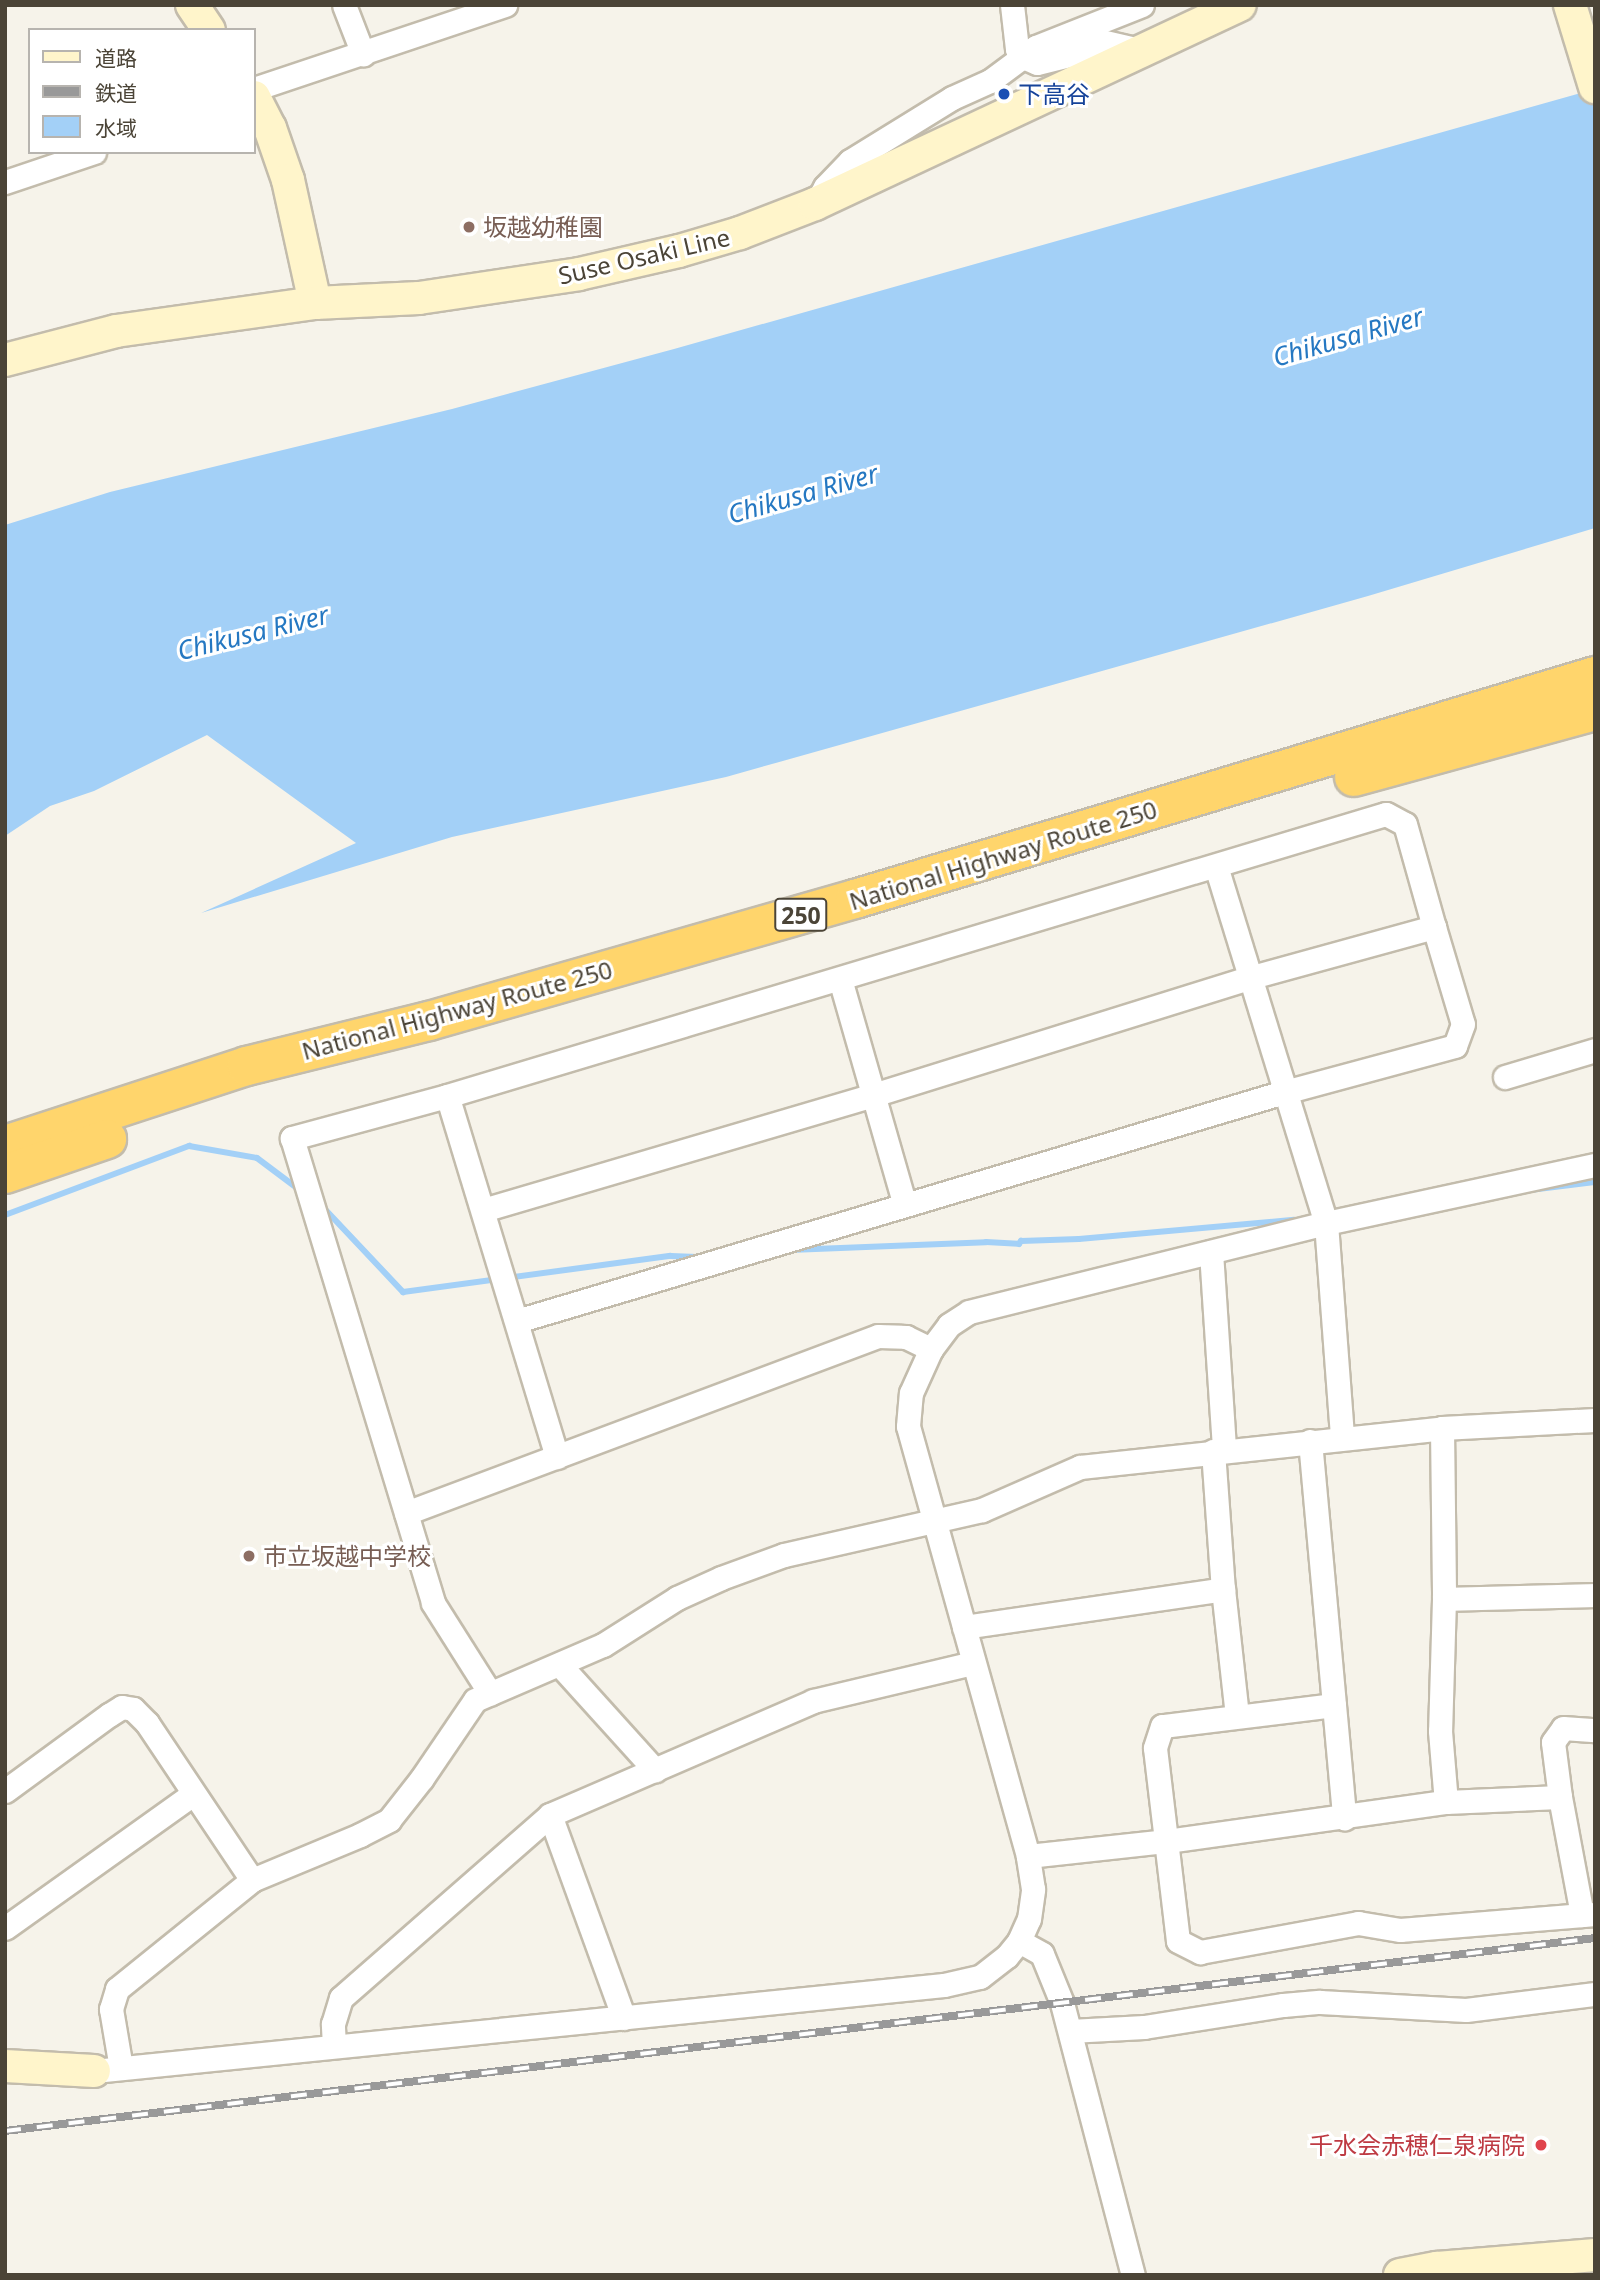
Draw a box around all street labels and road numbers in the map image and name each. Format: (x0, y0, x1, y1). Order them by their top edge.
street label: Suse Osaki Line (555, 222, 733, 290)
street label: National Highway Route 250 (846, 794, 1160, 916)
road number: 250 (773, 896, 829, 934)
street label: National Highway Route 250 (299, 955, 615, 1065)

